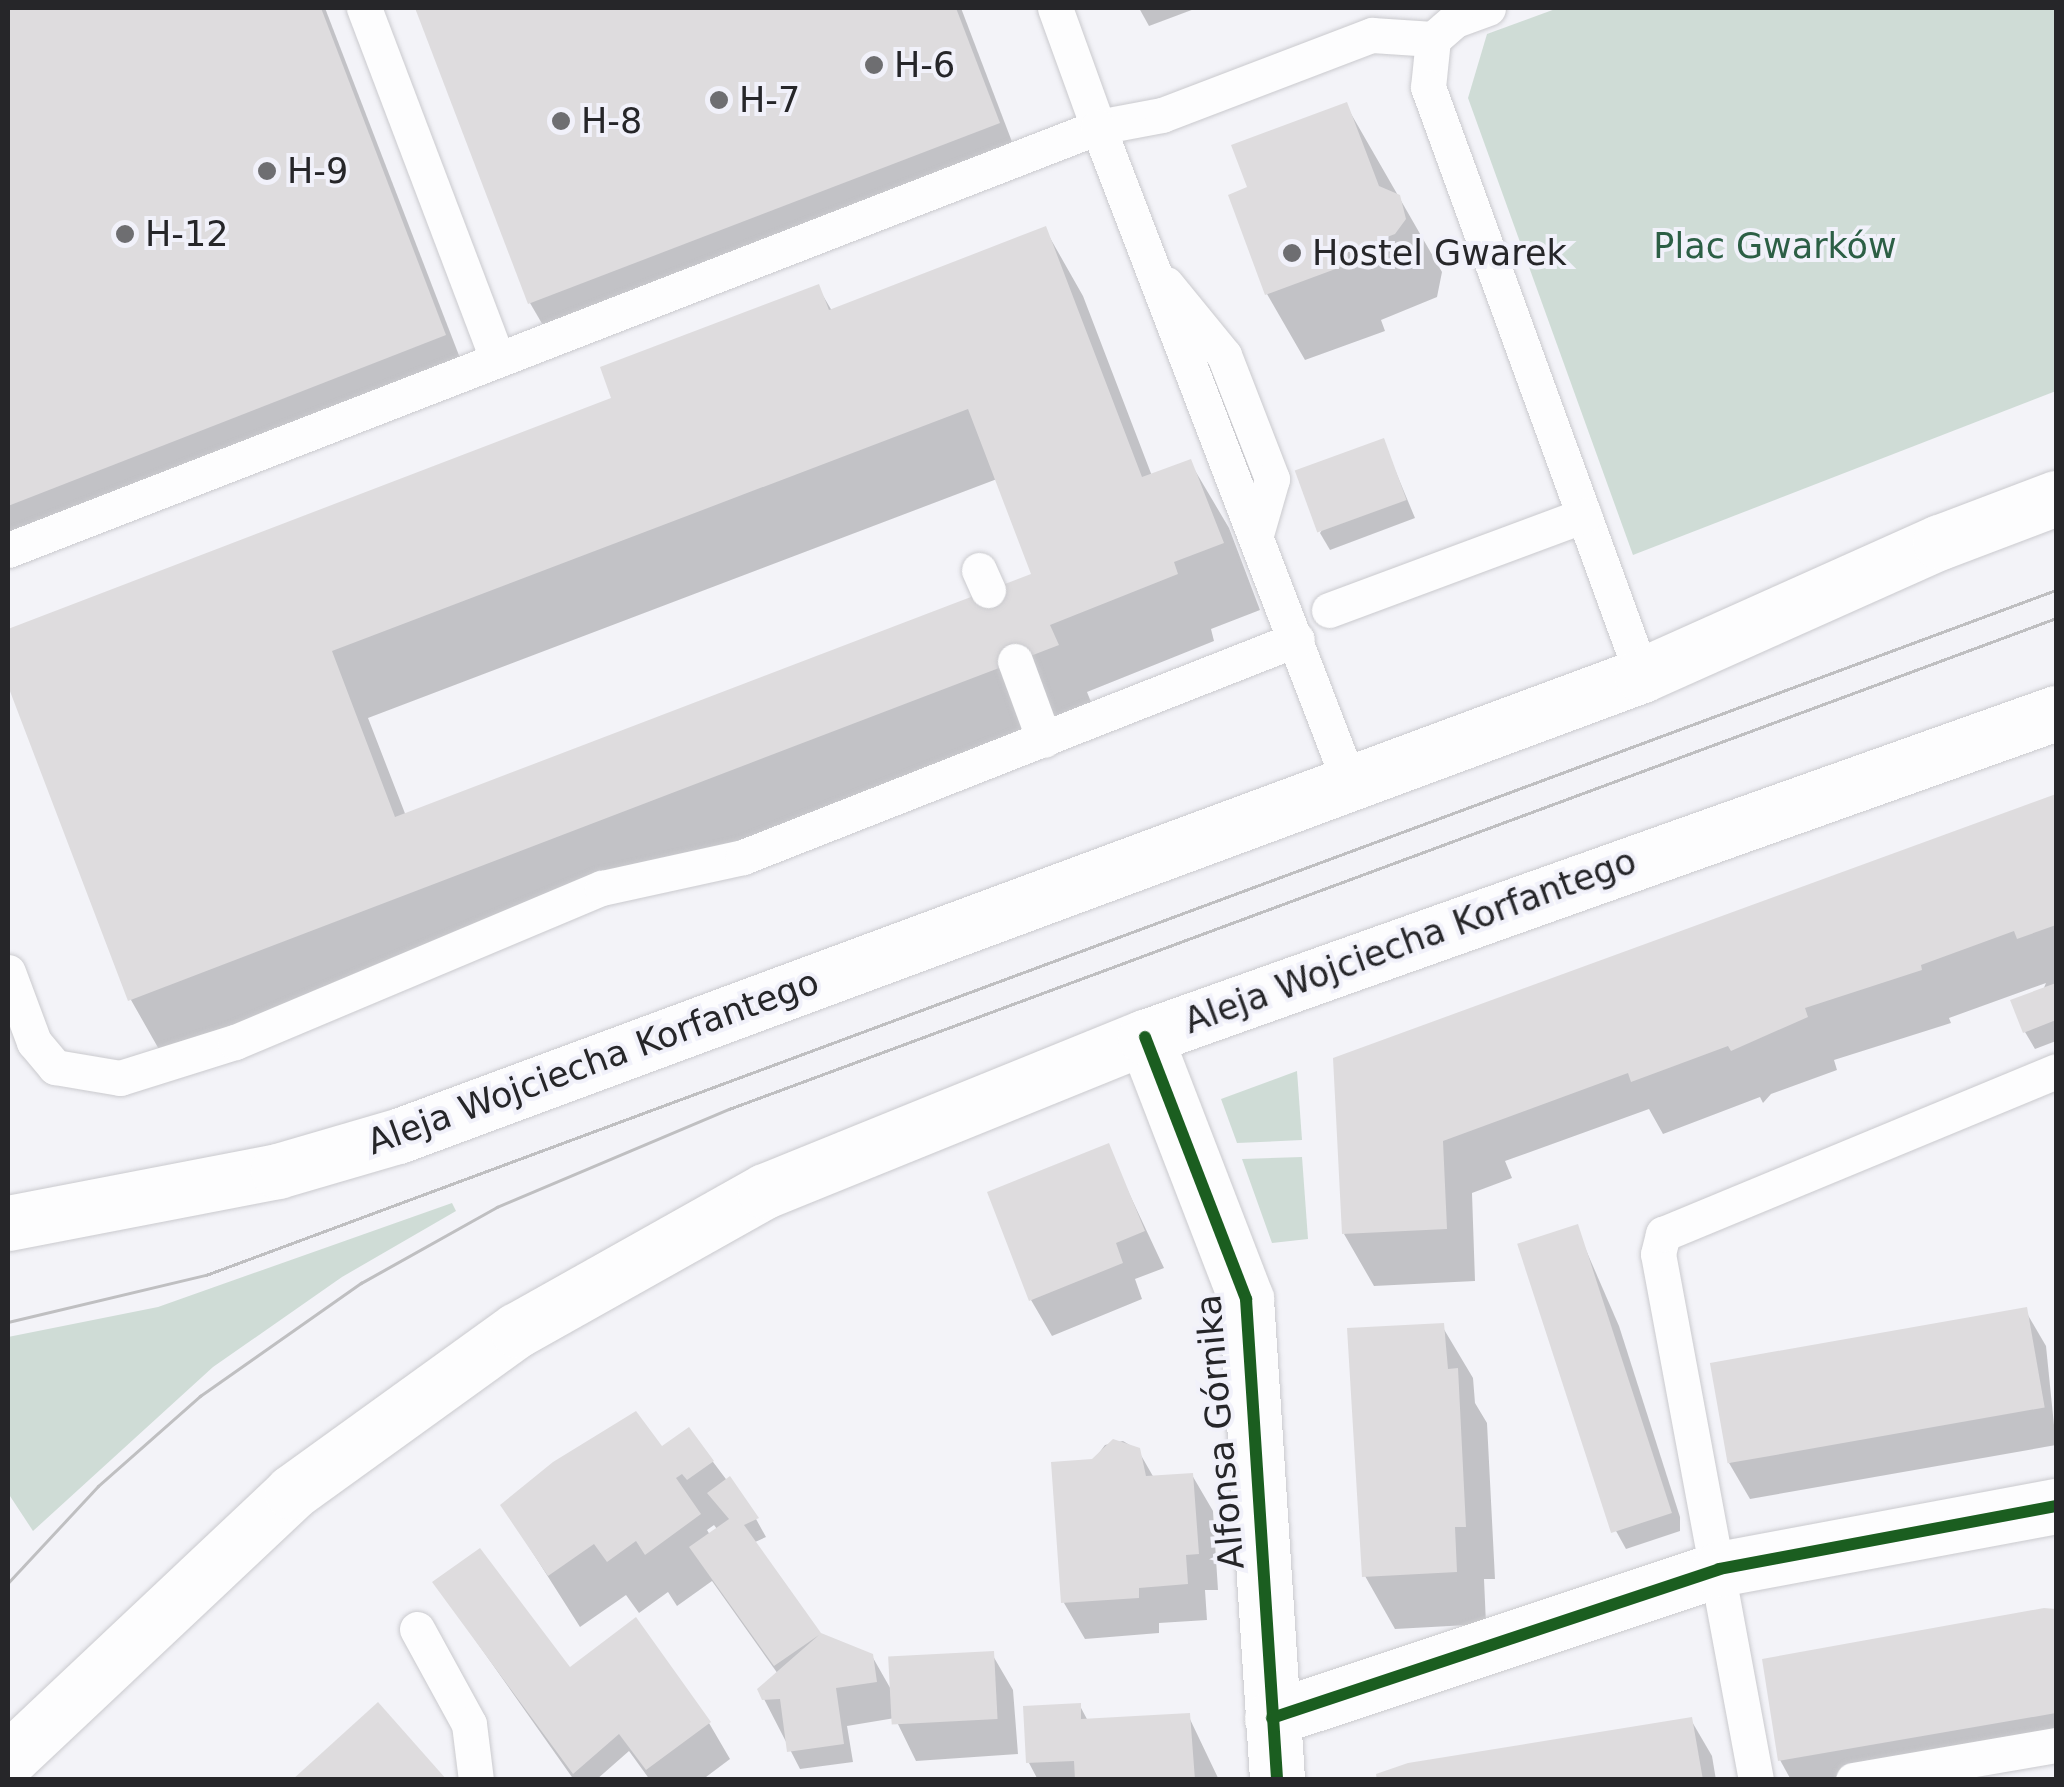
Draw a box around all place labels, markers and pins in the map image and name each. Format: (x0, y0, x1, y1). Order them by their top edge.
place label: H-6 (894, 44, 955, 86)
marker: H-6 (863, 54, 885, 76)
place label: H-7 (739, 79, 800, 121)
marker: H-7 (708, 89, 730, 111)
place label: H-8 (581, 100, 642, 142)
marker: H-8 (550, 110, 572, 132)
place label: H-9 (287, 150, 348, 192)
marker: H-9 (256, 160, 278, 182)
place label: H-12 (145, 213, 228, 255)
marker: H-12 (114, 223, 136, 245)
place label: Hostel Gwarek (1312, 232, 1567, 274)
marker: Hostel Gwarek (1281, 242, 1303, 264)

